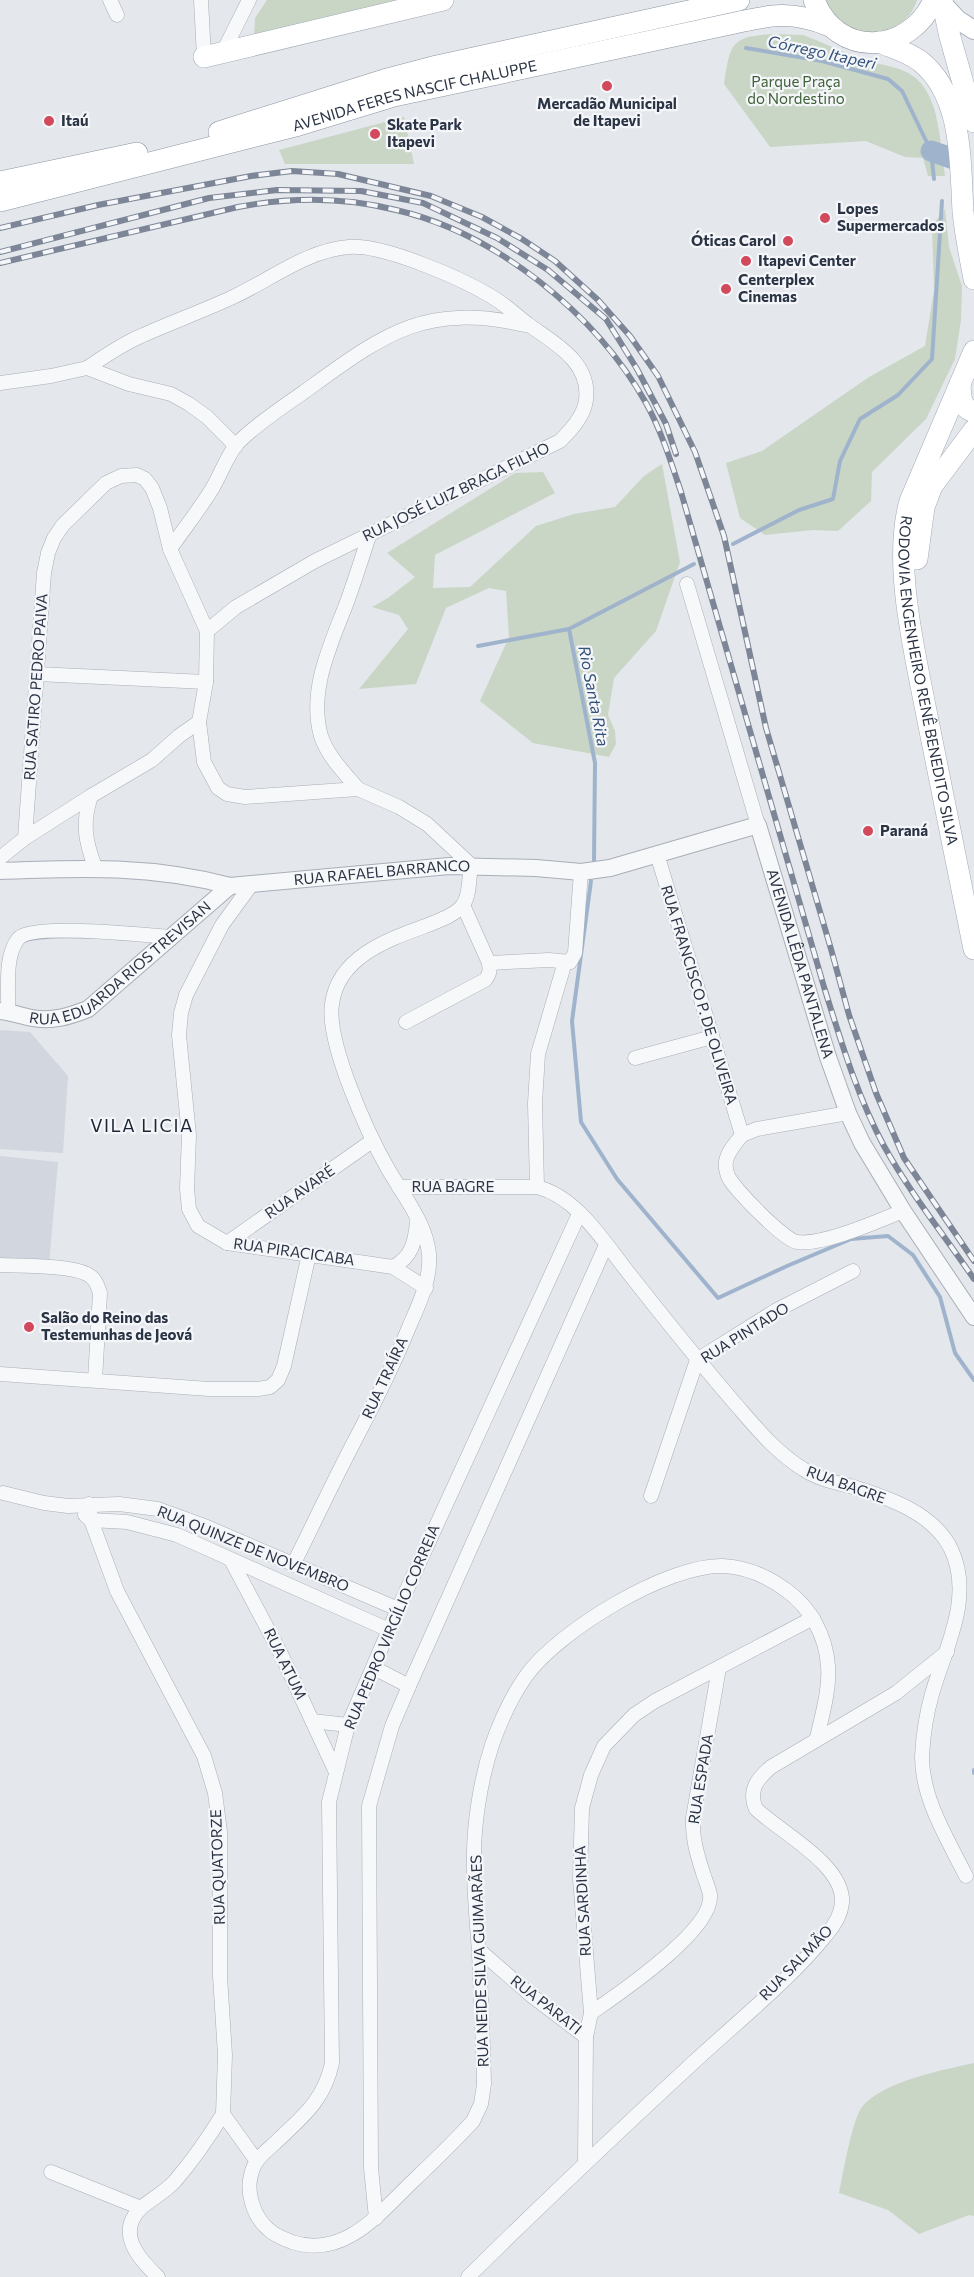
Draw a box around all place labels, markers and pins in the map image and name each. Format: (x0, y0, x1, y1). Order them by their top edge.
marker: Mercadão Municipal de Itapevi (600, 79, 614, 93)
place label: Mercadão Municipal de Itapevi (537, 94, 677, 129)
place label: Itaú (61, 111, 89, 129)
marker: Itaú (42, 114, 56, 128)
place label: Skate Park Itapevi (387, 115, 462, 150)
marker: Skate Park Itapevi (368, 127, 382, 141)
place label: Lopes Supermercados (837, 199, 944, 234)
marker: Lopes Supermercados (818, 211, 832, 225)
place label: Óticas Carol (691, 230, 776, 249)
marker: Óticas Carol (781, 234, 795, 248)
place label: Itapevi Center (758, 251, 856, 269)
marker: Itapevi Center (739, 254, 753, 268)
place label: Centerplex Cinemas (738, 270, 815, 305)
marker: Centerplex Cinemas (719, 282, 733, 296)
place label: Paraná (880, 821, 928, 839)
marker: Paraná (861, 824, 875, 838)
place label: Salão do Reino das Testemunhas de Jeová (41, 1308, 192, 1343)
marker: Salão do Reino das Testemunhas de Jeová (22, 1320, 36, 1334)

